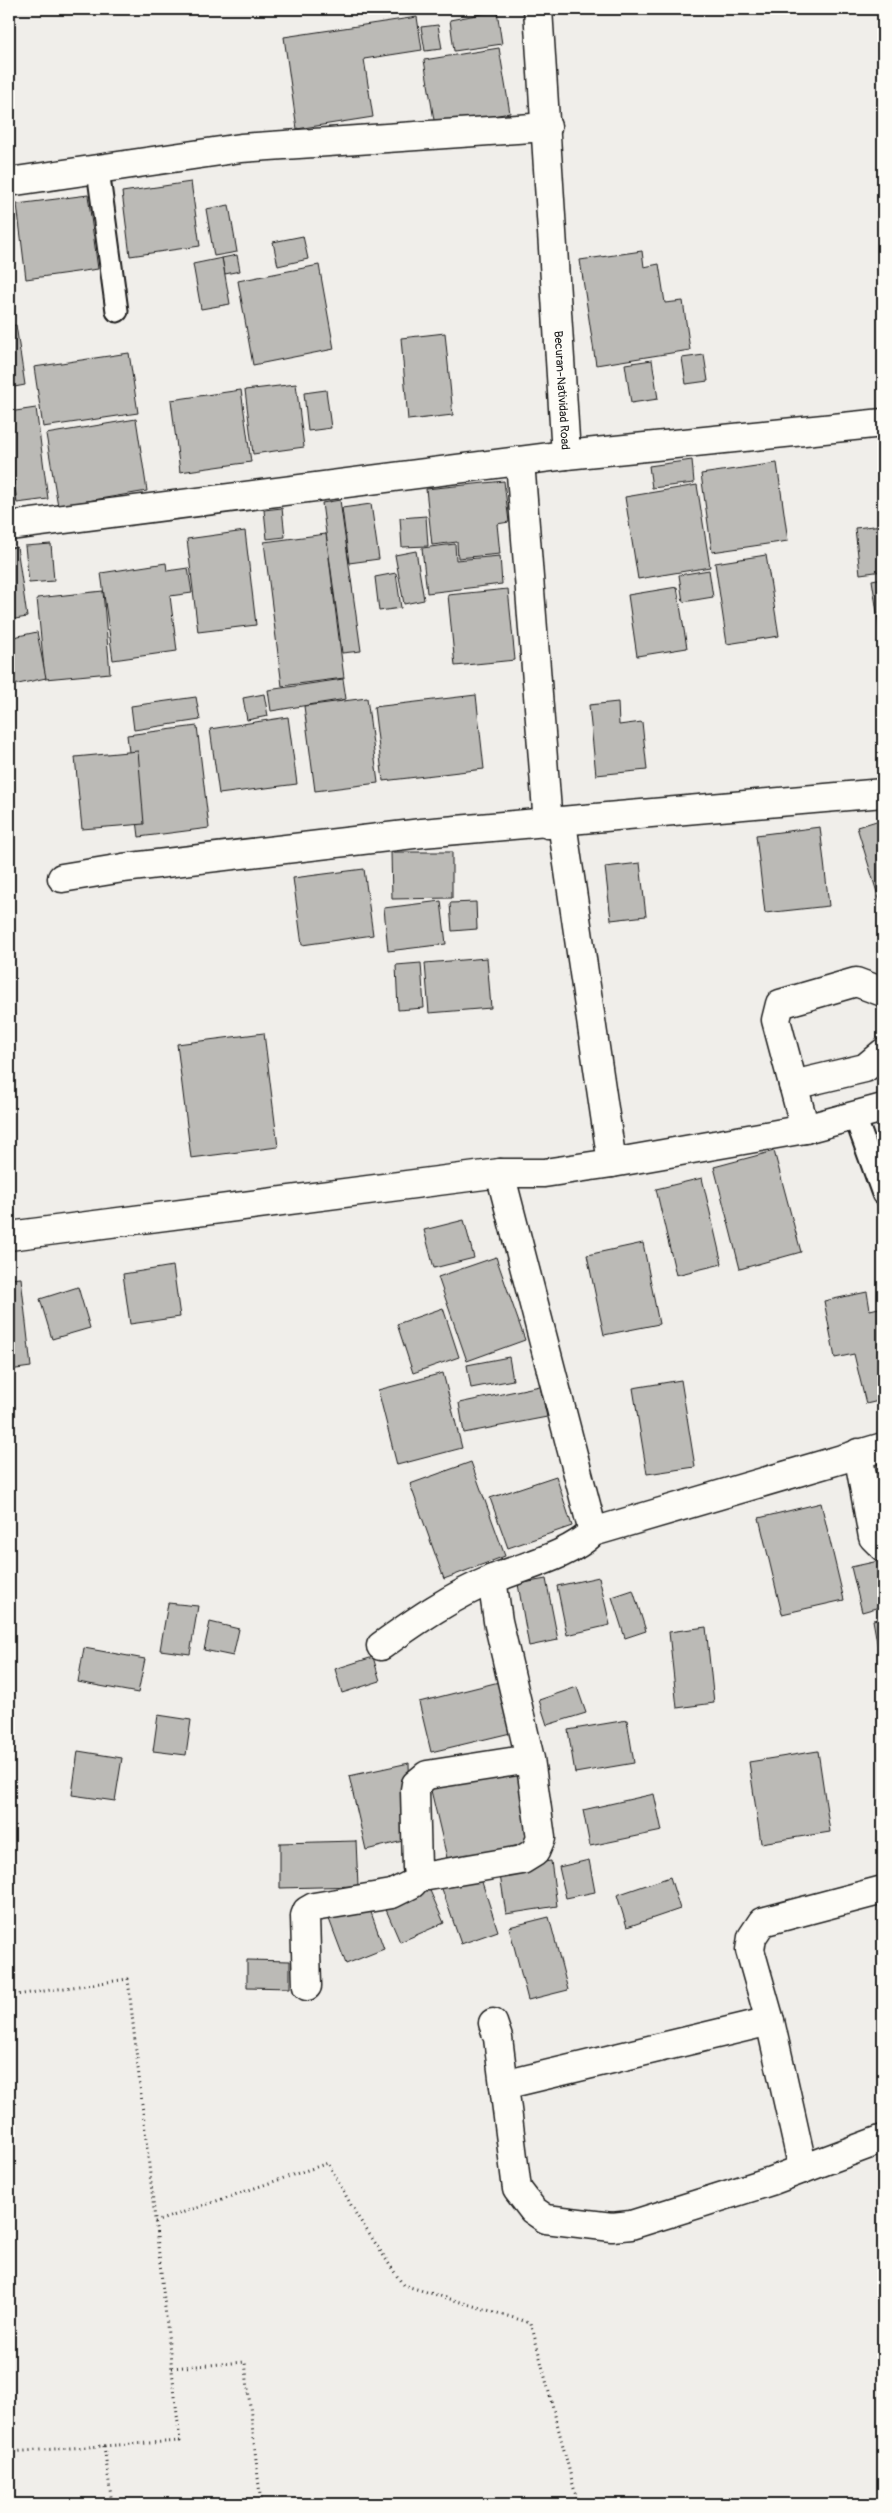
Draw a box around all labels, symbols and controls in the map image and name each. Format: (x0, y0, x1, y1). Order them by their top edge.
street label: Becuran-Natividad Road (550, 330, 573, 450)

